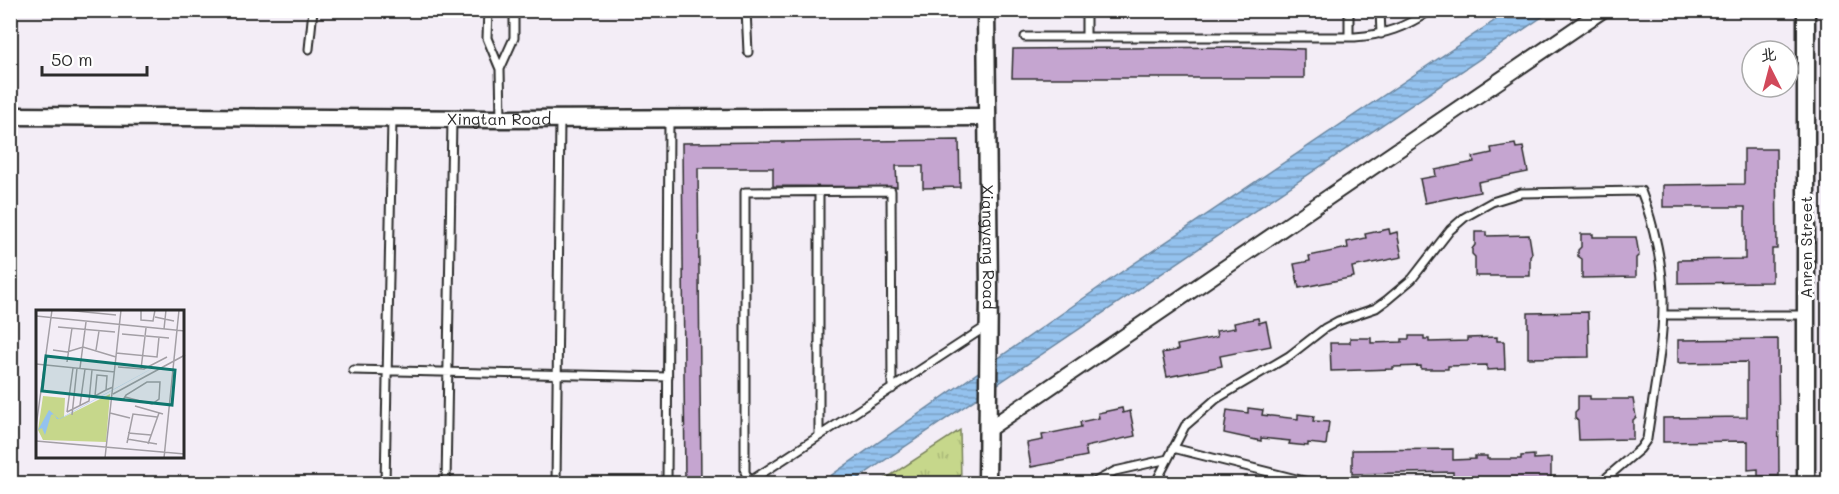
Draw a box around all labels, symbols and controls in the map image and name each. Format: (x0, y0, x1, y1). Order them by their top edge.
scale bar (42, 39, 147, 77)
north arrow (1740, 39, 1800, 99)
text: 北 (1759, 42, 1777, 65)
text: 50 m (51, 47, 93, 71)
street label: Xingtan Road (447, 108, 551, 129)
street label: Xiangyang Road (978, 184, 1000, 310)
street label: Anren Street (1795, 196, 1816, 298)
inset map (36, 310, 184, 458)

